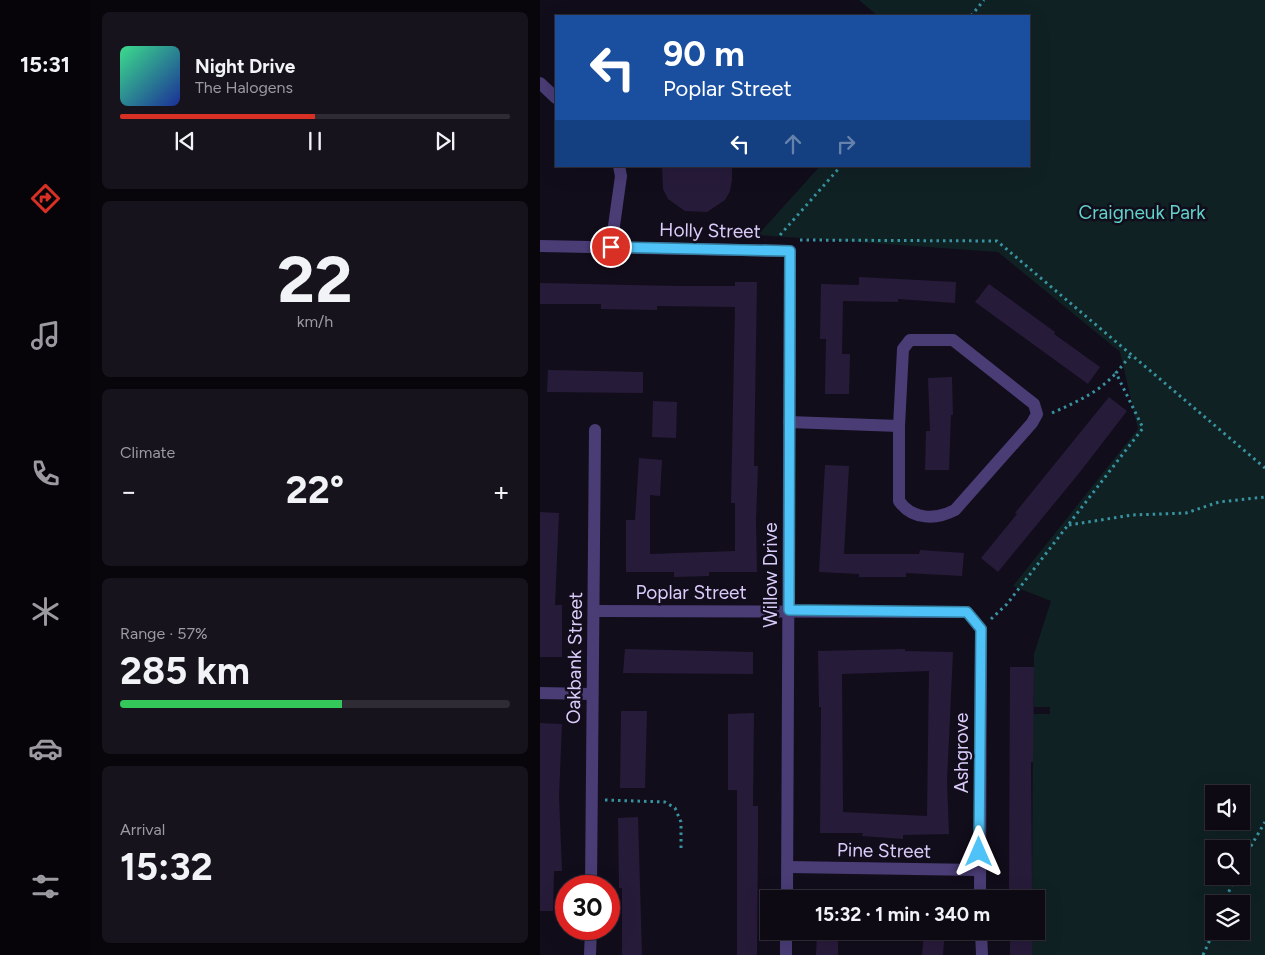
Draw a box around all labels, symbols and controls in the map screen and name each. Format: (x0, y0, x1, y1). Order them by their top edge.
text: 90 m (663, 33, 745, 75)
icon: left (580, 35, 645, 100)
text: 15:31 (20, 51, 70, 78)
text: Night Drive (195, 55, 295, 78)
text: Poplar Street (663, 75, 792, 102)
text: The Halogens (195, 78, 293, 97)
icon: previous (171, 127, 199, 155)
icon: pause (301, 127, 329, 155)
icon: next (431, 127, 459, 155)
icon: left (726, 130, 754, 158)
icon: ahead (779, 130, 807, 158)
icon: right (832, 130, 860, 158)
icon: directions (28, 181, 63, 216)
park label: Craigneuk Park (1079, 201, 1206, 224)
street label: Holly Street (659, 218, 761, 243)
pin (590, 226, 632, 268)
icon: arrive (597, 233, 625, 261)
text: 22 (277, 240, 353, 318)
text: km/h (297, 312, 333, 331)
icon: music (28, 318, 63, 353)
text: Climate (120, 443, 175, 462)
icon: phone (28, 456, 63, 491)
text: 22° (286, 467, 344, 513)
text: − (120, 474, 137, 508)
text: + (493, 474, 510, 508)
street label: Willow Drive (759, 522, 782, 628)
street label: Poplar Street (635, 581, 747, 604)
street label: Oakbank Street (562, 592, 587, 724)
icon: climate (28, 594, 63, 629)
text: Range · 57% (120, 624, 208, 643)
text: 285 km (120, 648, 250, 694)
street label: Ashgrove (950, 713, 973, 793)
icon: car (28, 731, 63, 766)
map controls (1205, 785, 1250, 940)
button: sound (1205, 785, 1250, 830)
text: Arrival (120, 820, 165, 839)
position arrow (952, 825, 1004, 877)
street label: Pine Street (837, 838, 931, 863)
button: search (1205, 840, 1250, 885)
text: 15:32 (120, 844, 213, 890)
icon: filters (28, 869, 63, 904)
speed limit sign: 30 (555, 875, 620, 940)
button: layers (1205, 895, 1250, 940)
text: 15:32 · 1 min · 340 m (815, 903, 990, 926)

